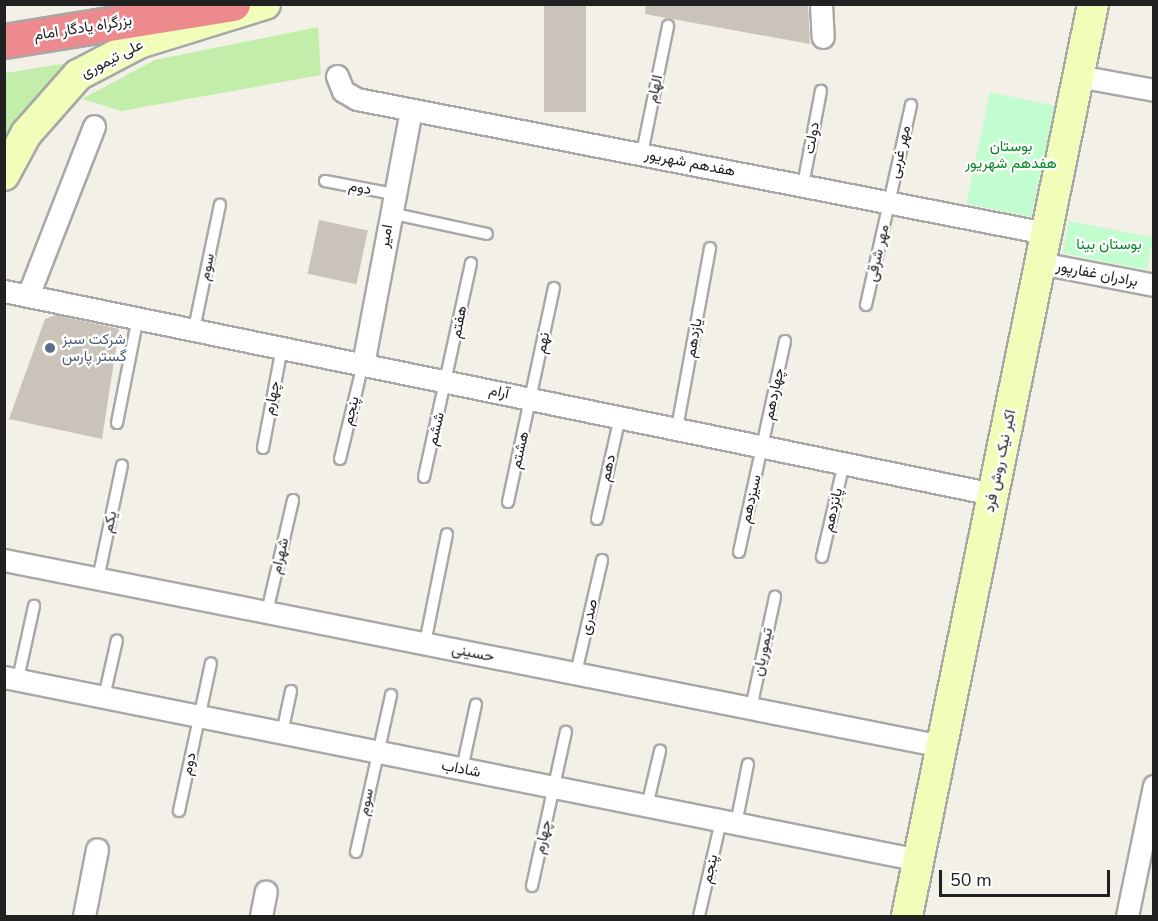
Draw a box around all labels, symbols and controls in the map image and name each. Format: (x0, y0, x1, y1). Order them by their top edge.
street label: بزرگراه یادگار امام (33, 11, 133, 45)
street label: علی تیموری (78, 36, 146, 82)
street label: الهام (643, 73, 667, 105)
street label: دولت (800, 121, 824, 155)
street label: مهر غربی (885, 124, 915, 180)
park label: بوستان هفدهم شهریور (965, 137, 1057, 172)
street label: هفدهم شهریور (643, 145, 737, 181)
street label: دوم (347, 177, 373, 199)
street label: امیر (375, 223, 397, 249)
street label: مهر شرقی (863, 223, 893, 283)
park label: بوستان بینا (1076, 236, 1142, 254)
street label: سوم (195, 252, 219, 282)
street label: برادران غفارپور (1055, 257, 1139, 291)
street label: هفتم (447, 304, 471, 340)
street label: یازدهم (682, 317, 706, 359)
place label: شرکت سبز گستر پارس (62, 330, 127, 365)
street label: نهم (532, 331, 554, 355)
marker: شرکت سبز گستر پارس (43, 341, 57, 355)
street label: چهاردهم (760, 366, 788, 422)
street label: چهارم (260, 379, 284, 417)
street label: آرام (487, 381, 511, 403)
street label: پنجم (339, 395, 363, 427)
street label: اکبر نیک روش فرد (980, 408, 1020, 514)
street label: ششم (423, 410, 449, 448)
street label: هشتم (507, 429, 533, 471)
street label: دهم (596, 453, 620, 483)
street label: سیزدهم (737, 473, 765, 525)
street label: پانزدهم (819, 486, 847, 534)
street label: یکم (99, 509, 121, 535)
street label: شهرام (267, 536, 293, 576)
street label: صدری (576, 597, 602, 637)
street label: تیموریان (749, 626, 777, 678)
street label: حسینی (450, 640, 496, 666)
street label: دوم (178, 751, 200, 777)
street label: شاداب (440, 756, 482, 782)
street label: سوم (354, 787, 378, 817)
street label: چهارم (530, 818, 556, 856)
street label: پنجم (698, 853, 722, 885)
scale bar (942, 858, 1113, 896)
text: 50 m (950, 868, 992, 892)

